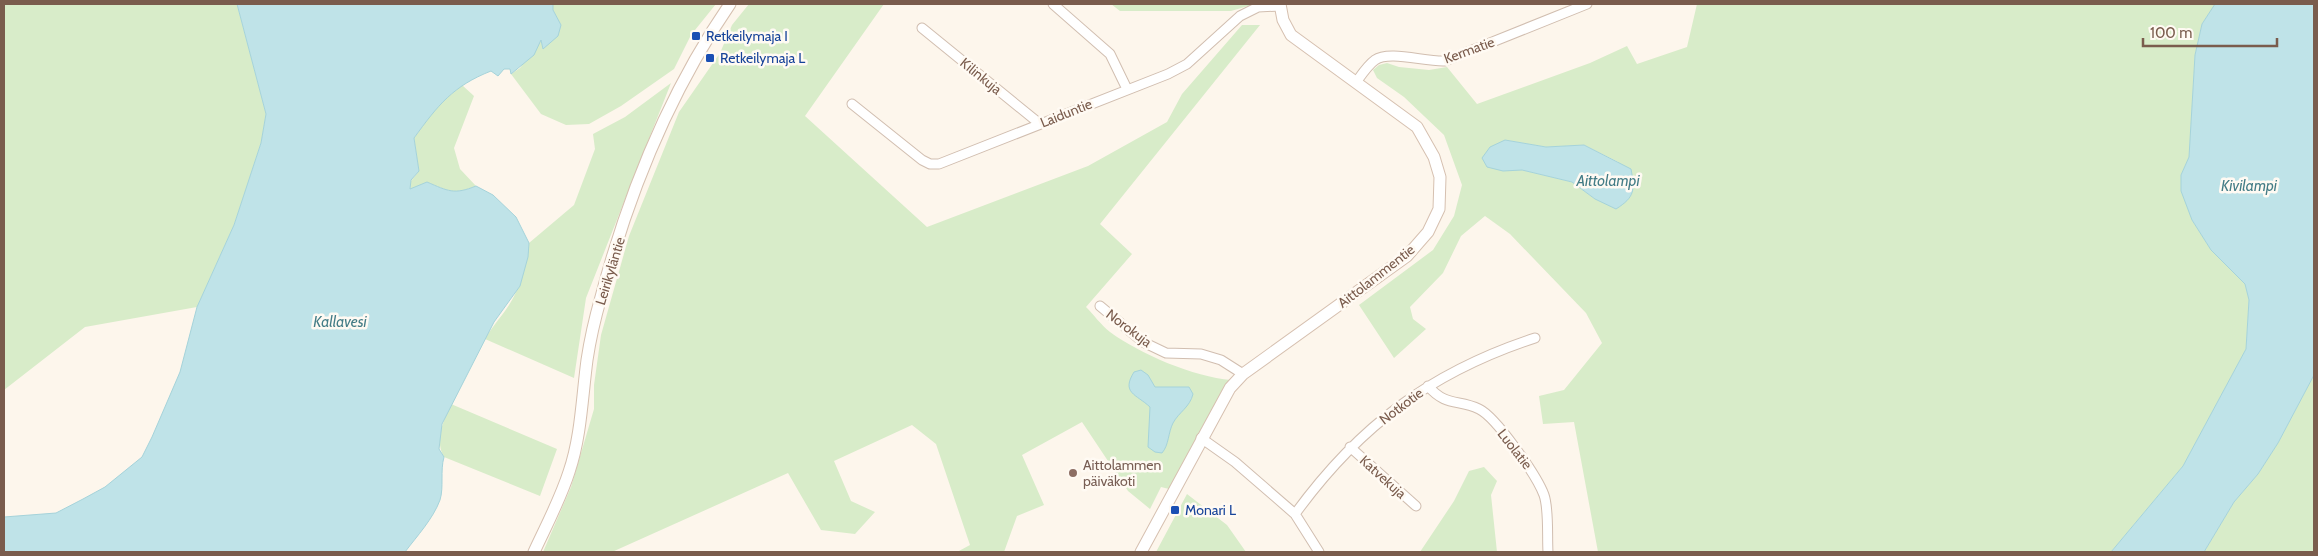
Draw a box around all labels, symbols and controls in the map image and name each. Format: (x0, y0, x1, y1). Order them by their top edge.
scale bar (2143, 15, 2277, 47)
text: 100 m (2150, 24, 2192, 42)
place label: Retkeilymaja I (706, 27, 788, 45)
marker: Retkeilymaja I (690, 30, 702, 42)
street label: Kermatie (1441, 33, 1497, 67)
place label: Retkeilymaja L (720, 49, 805, 67)
marker: Retkeilymaja L (704, 52, 716, 64)
street label: Kilinkuja (956, 54, 1006, 98)
street label: Laiduntie (1037, 94, 1095, 132)
water label: Aittolampi (1575, 172, 1640, 190)
water label: Kivilampi (2221, 177, 2278, 195)
street label: Leirikyläntie (591, 235, 629, 307)
street label: Aittolammentie (1334, 240, 1418, 312)
street label: Norokuja (1103, 305, 1156, 351)
water label: Kallavesi (313, 313, 368, 331)
street label: Notkotie (1375, 384, 1427, 428)
street label: Luolatie (1494, 425, 1536, 473)
street label: Katvekuja (1356, 451, 1410, 503)
place label: Aittolammen päiväkoti (1083, 456, 1161, 490)
marker: Aittolammen päiväkoti (1067, 467, 1079, 479)
place label: Monari L (1185, 501, 1236, 519)
marker: Monari L (1169, 504, 1181, 516)

